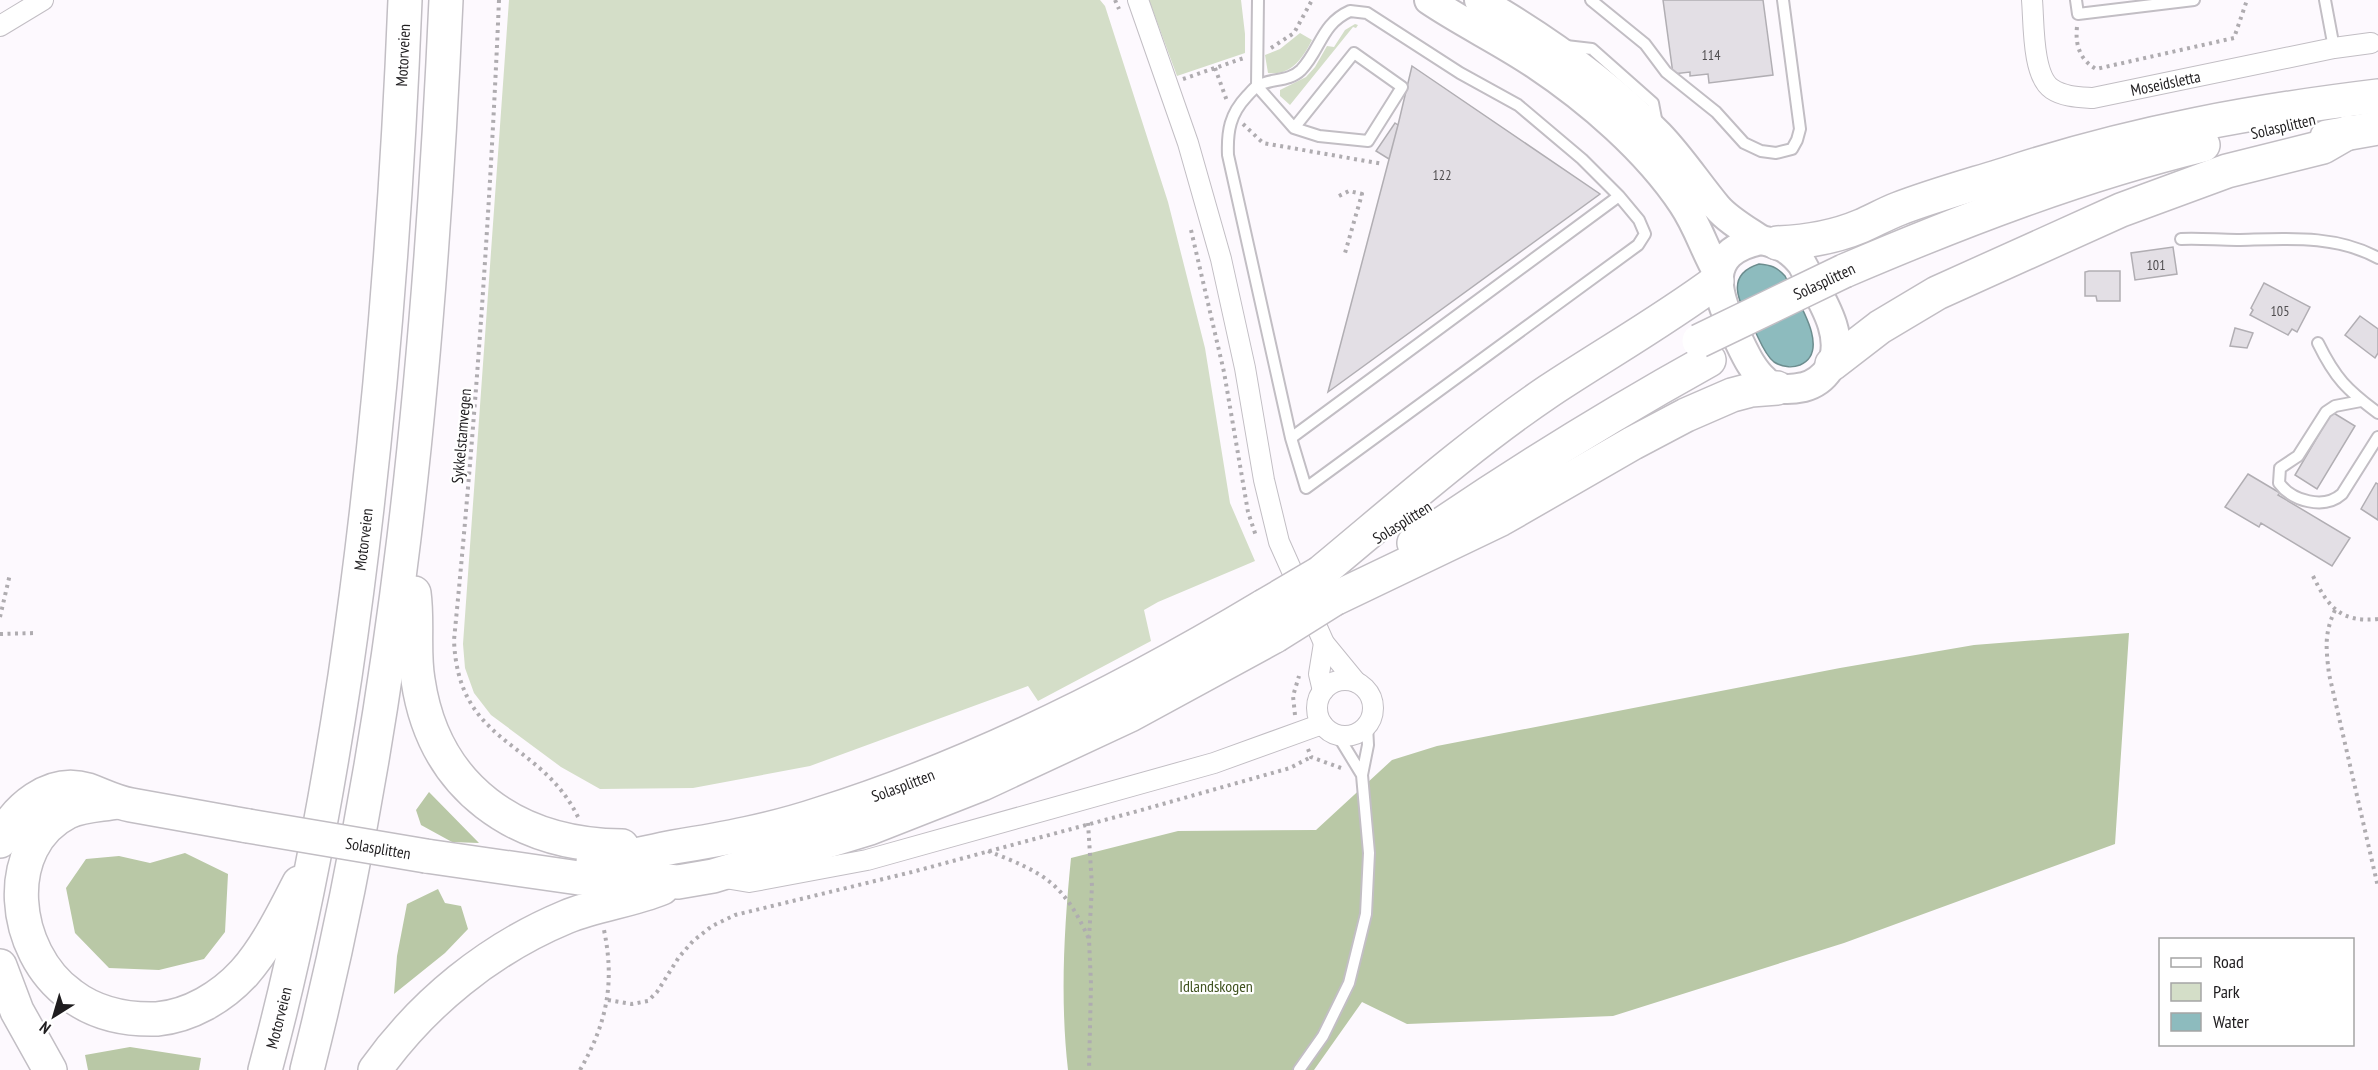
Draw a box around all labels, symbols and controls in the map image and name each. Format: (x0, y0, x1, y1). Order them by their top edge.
street label: Motorveien (391, 23, 414, 87)
house number: 114 (1702, 46, 1721, 64)
street label: Moseidsletta (2129, 66, 2202, 100)
street label: Solasplitten (2249, 109, 2317, 143)
house number: 122 (1433, 166, 1451, 184)
house number: 101 (2147, 256, 2165, 274)
street label: Solasplitten (1790, 258, 1858, 304)
house number: 105 (2271, 302, 2289, 320)
street label: Sykkelstamvegen (447, 388, 475, 484)
street label: Solasplitten (1369, 496, 1435, 548)
street label: Motorveien (350, 507, 377, 572)
street label: Solasplitten (869, 764, 937, 806)
street label: Solasplitten (344, 833, 412, 863)
legend (2159, 938, 2354, 1046)
text: Road (2213, 950, 2244, 973)
park label: Idlandskogen (1179, 976, 1253, 996)
text: Park (2213, 980, 2240, 1003)
street label: Motorveien (261, 985, 296, 1051)
north arrow (24, 986, 84, 1046)
text: Water (2213, 1010, 2249, 1033)
text: N (36, 1017, 54, 1039)

